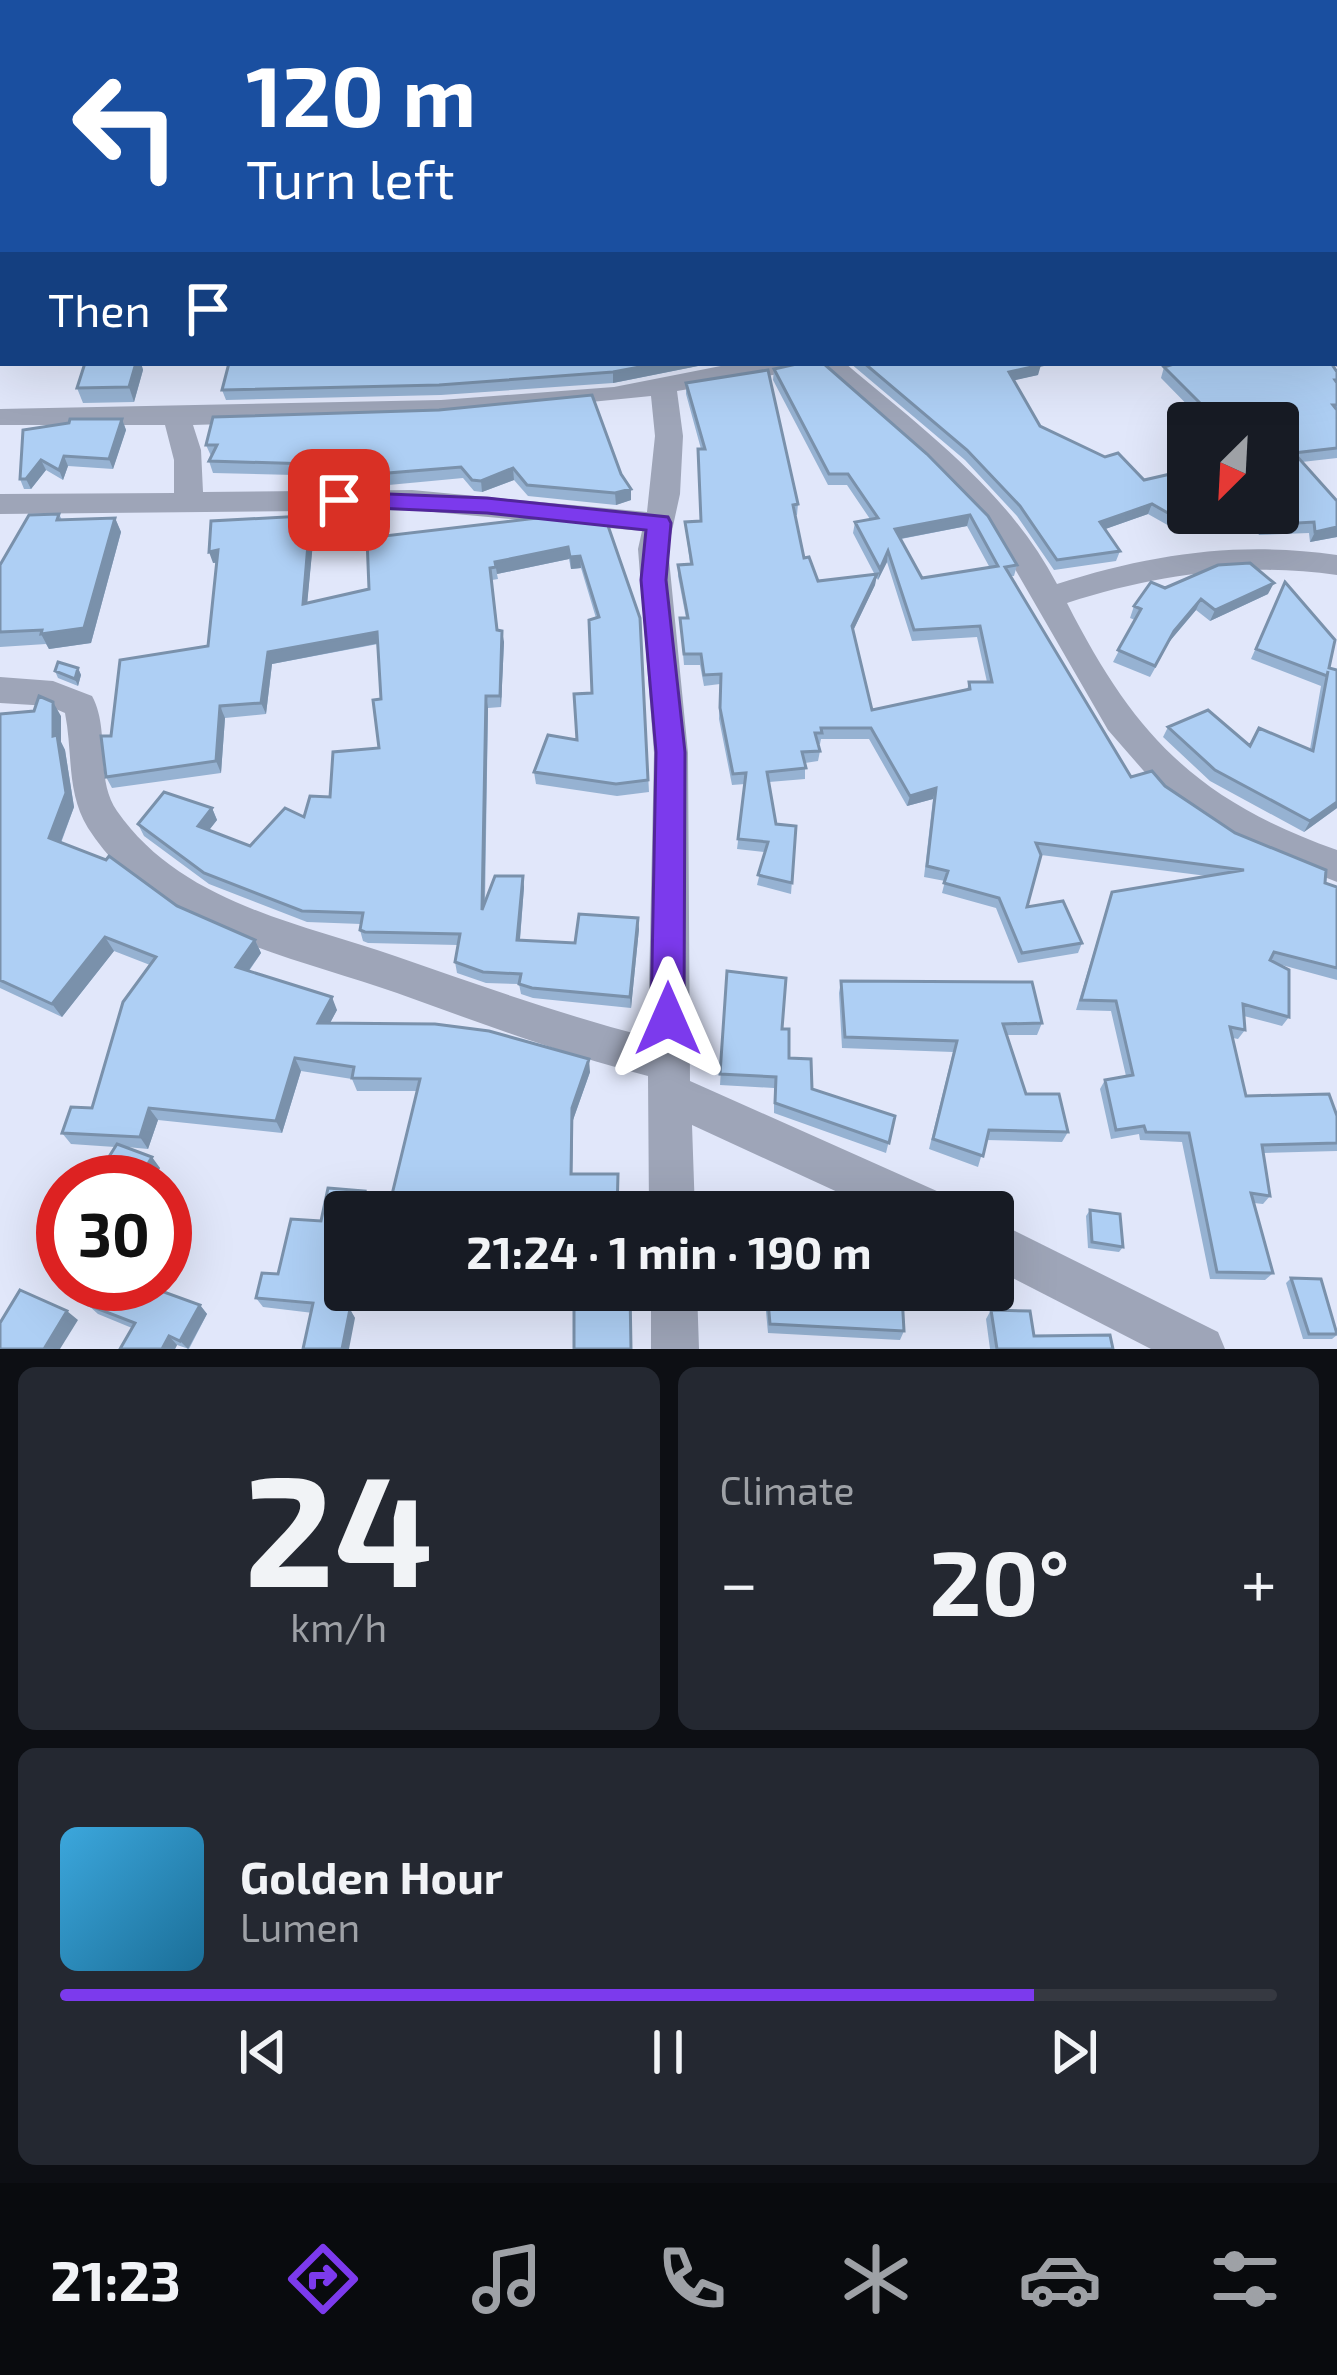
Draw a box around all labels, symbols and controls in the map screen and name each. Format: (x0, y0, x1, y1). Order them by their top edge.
text: 120 m (246, 43, 476, 144)
icon: left (48, 48, 204, 204)
text: Turn left (246, 145, 455, 210)
icon: arrive (175, 276, 241, 342)
text: Then (48, 282, 151, 336)
north arrow (1167, 402, 1299, 534)
map controls (1167, 402, 1299, 534)
pin (288, 449, 390, 551)
icon: arrive (306, 467, 372, 533)
position arrow (605, 956, 731, 1082)
speed limit sign: 30 (36, 1155, 192, 1311)
text: 21:24 · 1 min · 190 m (466, 1224, 872, 1278)
text: 24 (244, 1431, 434, 1618)
text: Climate (720, 1466, 854, 1513)
text: 20° (929, 1526, 1069, 1634)
text: − (720, 1541, 758, 1620)
text: + (1241, 1541, 1277, 1620)
text: km/h (290, 1603, 387, 1650)
text: Golden Hour (240, 1849, 503, 1903)
text: Lumen (240, 1903, 360, 1950)
icon: previous (230, 2019, 296, 2085)
icon: pause (635, 2019, 701, 2085)
icon: next (1041, 2019, 1107, 2085)
icon: directions (281, 2237, 365, 2321)
icon: music (465, 2237, 549, 2321)
icon: phone (650, 2237, 734, 2321)
icon: climate (834, 2237, 918, 2321)
icon: car (1018, 2237, 1102, 2321)
icon: filters (1203, 2237, 1287, 2321)
text: 21:23 (50, 2247, 181, 2312)

